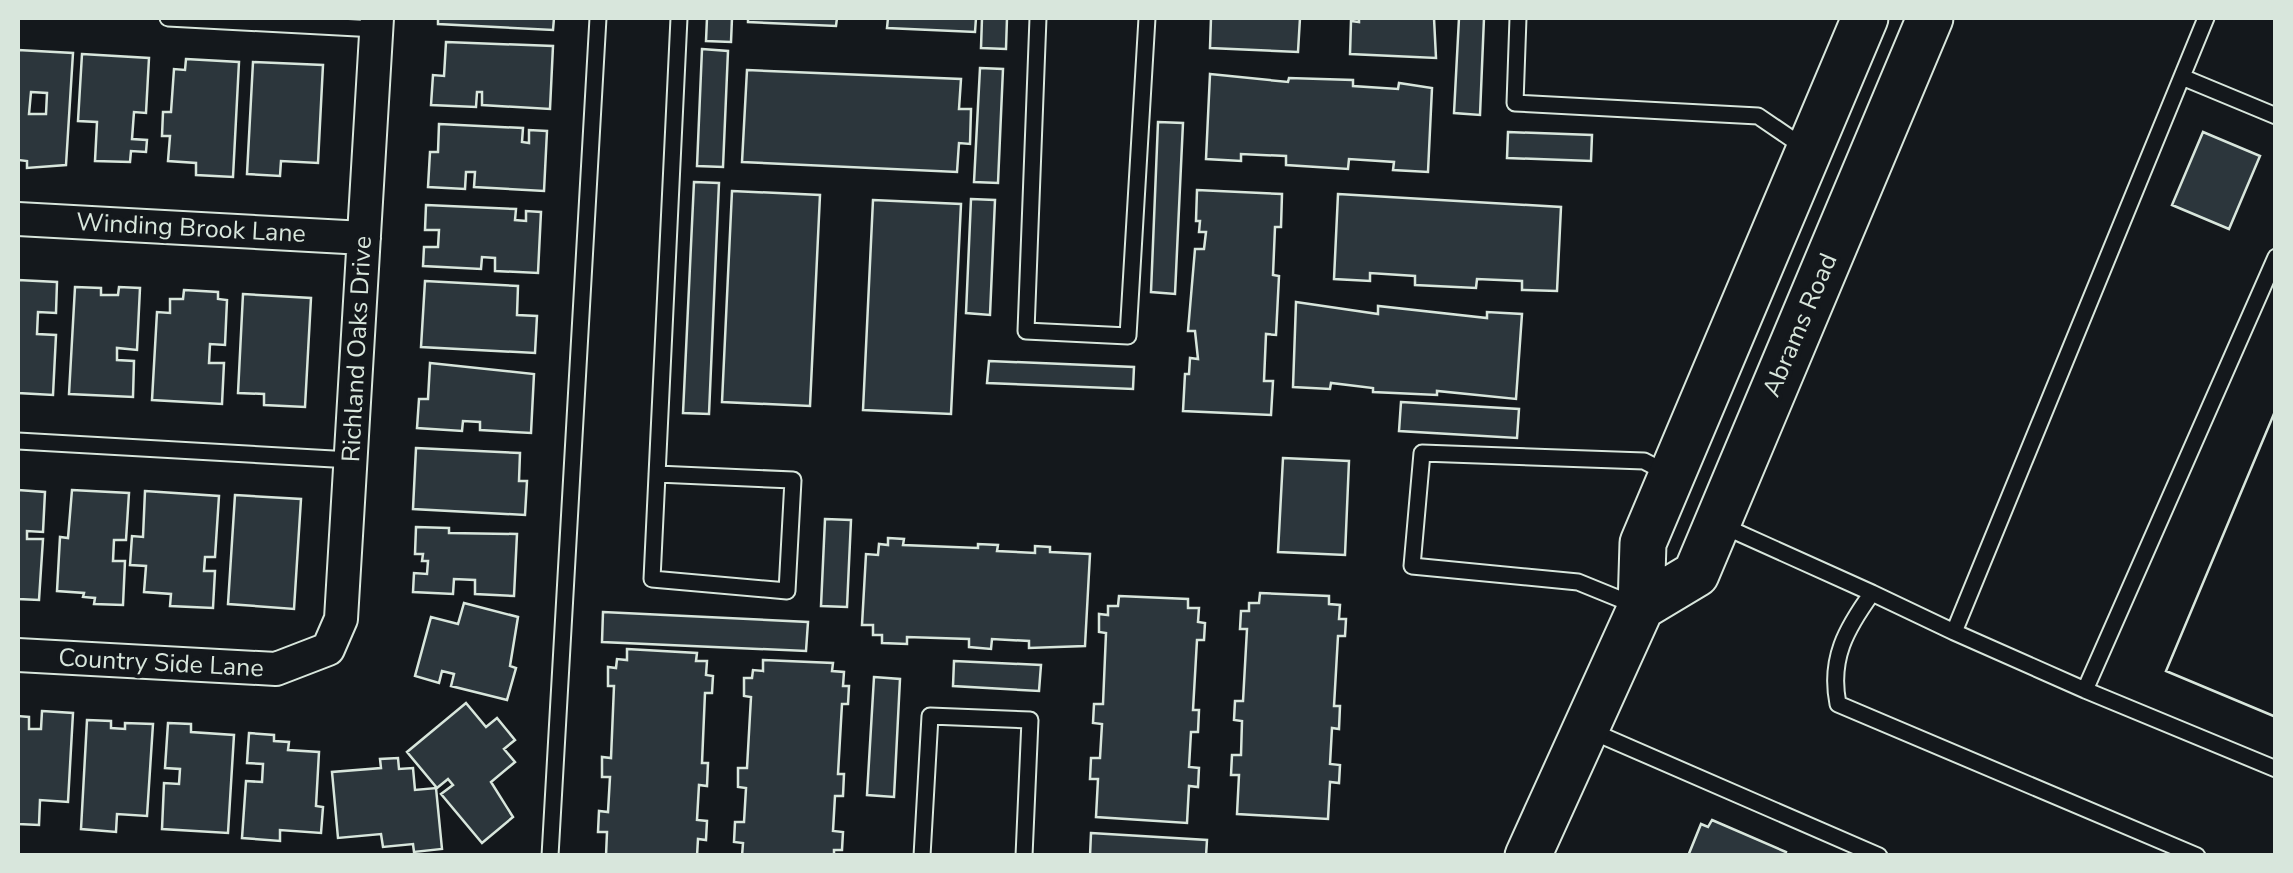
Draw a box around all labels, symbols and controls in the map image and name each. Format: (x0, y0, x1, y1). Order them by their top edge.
street label: Winding Brook Lane (75, 205, 307, 251)
street label: Richland Oaks Drive (334, 235, 380, 463)
street label: Abrams Road (1754, 248, 1846, 402)
street label: Country Side Lane (57, 641, 265, 685)

